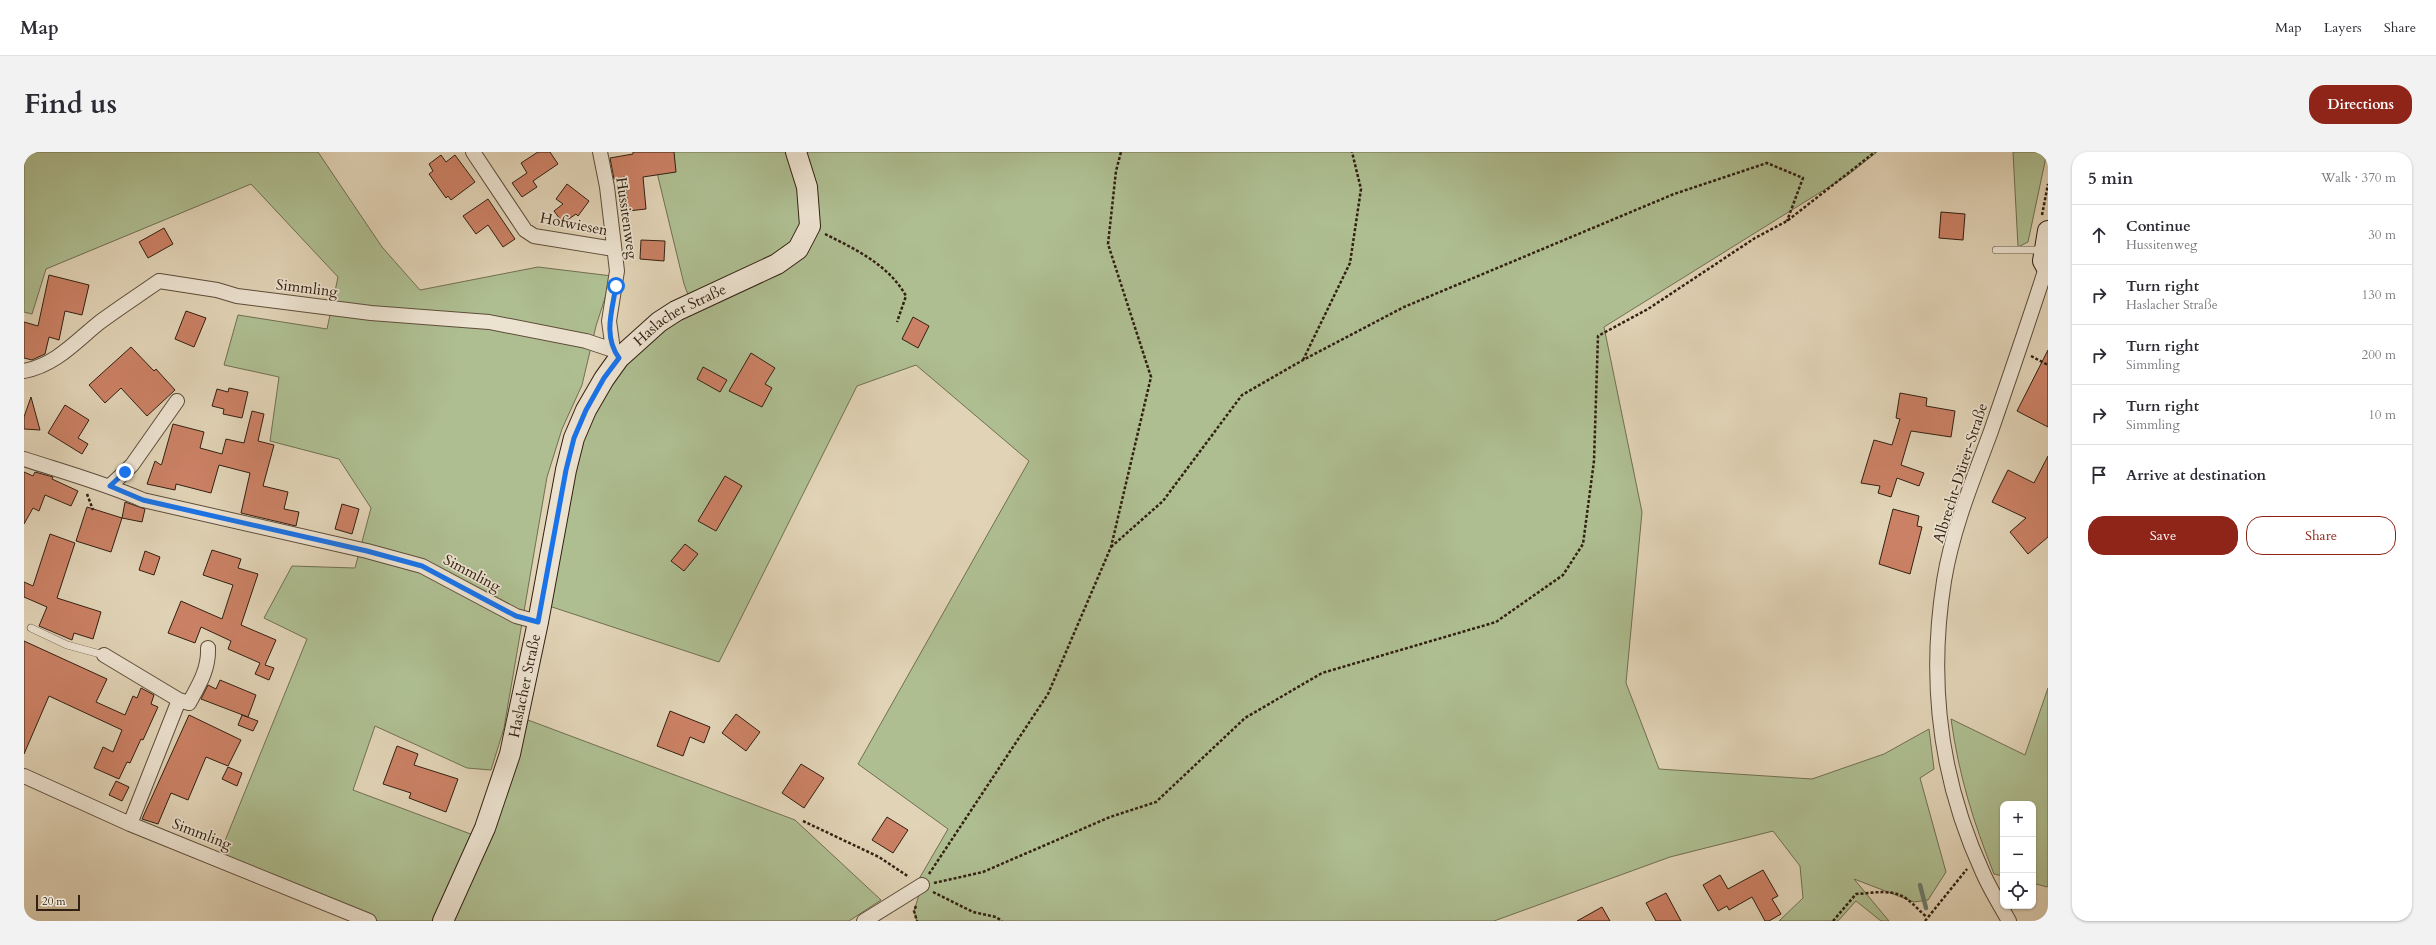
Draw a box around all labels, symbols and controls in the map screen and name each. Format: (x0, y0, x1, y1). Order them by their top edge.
text: Map (20, 15, 59, 41)
text: Map (2275, 18, 2302, 37)
text: Layers (2324, 18, 2362, 37)
text: Share (2384, 18, 2416, 37)
text: Find us (24, 85, 117, 123)
button: Directions (2309, 85, 2412, 124)
text: 5 min (2088, 167, 2133, 190)
text: Walk · 370 m (2321, 169, 2396, 187)
street label: Hussitenweg (611, 176, 643, 261)
street label: Hofwiesen (538, 208, 610, 240)
text: Continue (2126, 216, 2191, 236)
icon: ahead (2088, 224, 2110, 246)
text: 30 m (2368, 226, 2396, 244)
text: Hussitenweg (2126, 236, 2197, 254)
street label: Simmling (275, 274, 340, 302)
text: Turn right (2126, 276, 2199, 296)
route start (607, 277, 625, 295)
street label: Haslacher Straße (629, 279, 729, 350)
icon: right (2088, 284, 2110, 306)
text: 130 m (2362, 286, 2396, 304)
text: Haslacher Straße (2126, 296, 2218, 314)
text: Turn right (2126, 336, 2199, 356)
icon: right (2088, 344, 2110, 366)
text: 200 m (2362, 346, 2396, 364)
text: Simmling (2126, 356, 2180, 374)
text: Turn right (2126, 396, 2199, 416)
street label: Albrecht-Dürer-Straße (1928, 400, 1992, 546)
icon: right (2088, 404, 2110, 426)
text: 10 m (2368, 406, 2396, 424)
text: Simmling (2126, 416, 2180, 434)
route end (116, 463, 134, 481)
icon: arrive (2088, 464, 2110, 486)
text: Arrive at destination (2126, 465, 2266, 485)
button: Save (2088, 516, 2238, 555)
button: Share (2246, 516, 2396, 555)
street label: Simmling (440, 550, 505, 597)
street label: Haslacher Straße (504, 632, 545, 739)
map controls (2000, 801, 2036, 909)
button: + (2000, 801, 2036, 837)
street label: Simmling (169, 814, 235, 855)
button: − (2000, 837, 2036, 873)
button: locate (2000, 873, 2036, 909)
scale bar (36, 893, 80, 912)
text: 20 m (42, 894, 66, 909)

